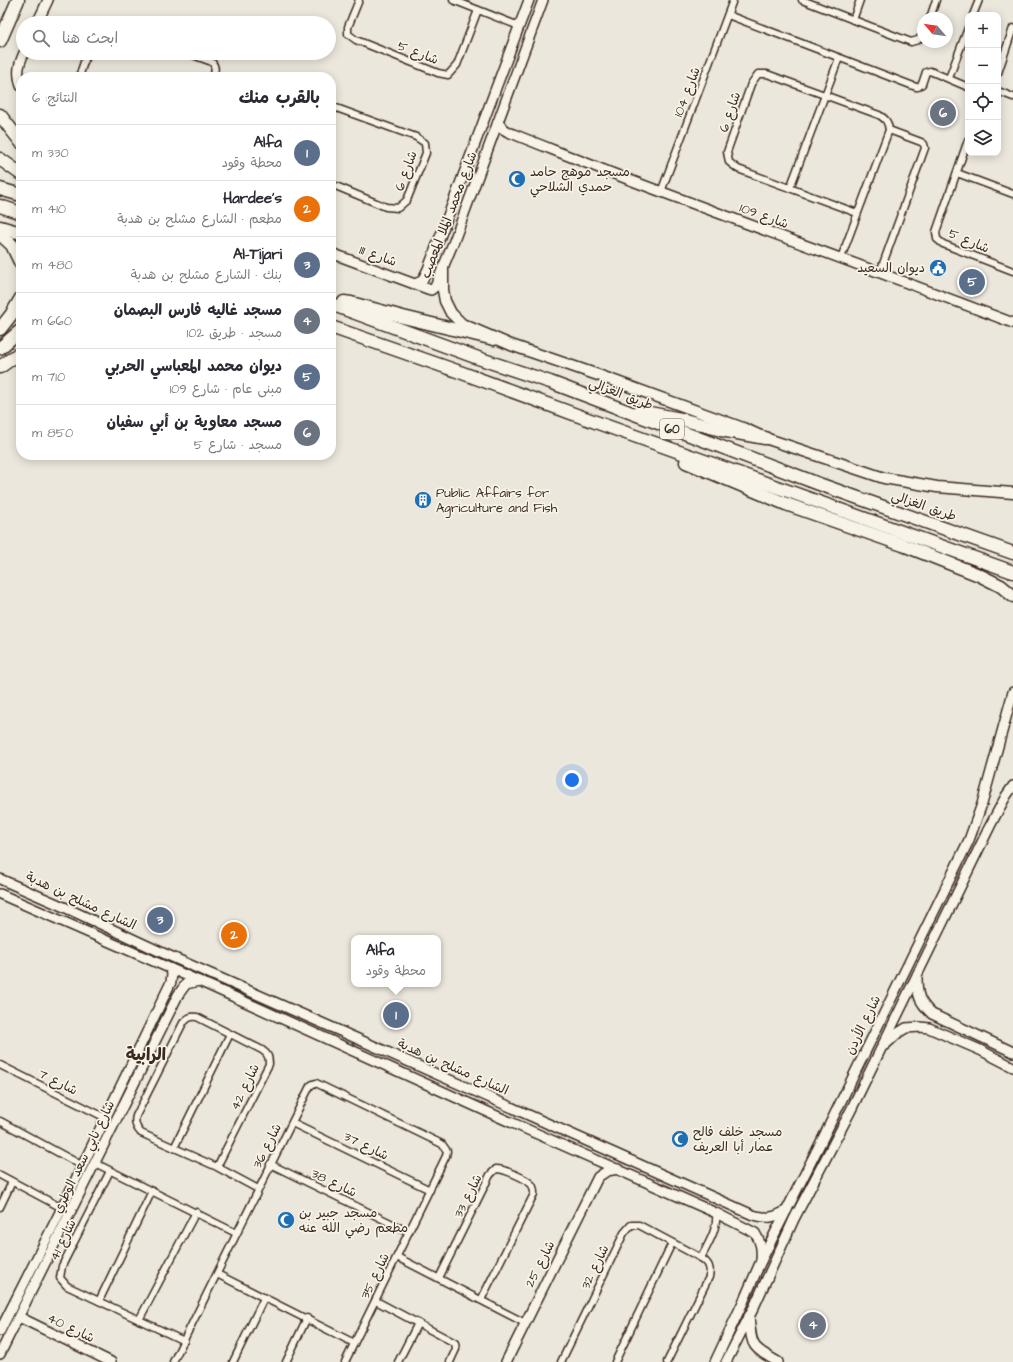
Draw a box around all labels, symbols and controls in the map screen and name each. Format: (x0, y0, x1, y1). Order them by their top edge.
north arrow (917, 12, 953, 48)
map controls (965, 12, 1001, 156)
button: + (965, 12, 1001, 48)
search box (16, 16, 336, 60)
icon: search (30, 27, 52, 49)
text: ابحث هنا (62, 28, 118, 49)
street label: شارع 5 (395, 37, 441, 69)
button: − (965, 48, 1001, 84)
street label: شارع 104 (669, 64, 705, 120)
button: locate (965, 84, 1001, 120)
text: بالقرب منك (239, 86, 320, 110)
text: النتائج: 6 (32, 89, 78, 107)
street label: شارع 6 (715, 89, 745, 135)
pin: 6 (930, 98, 956, 128)
button: layers (965, 120, 1001, 156)
text: Alfa (253, 132, 282, 153)
text: 330 m (32, 144, 69, 162)
text: 1 (306, 144, 308, 162)
street label: شارع 6 (390, 148, 422, 194)
street label: شارع محمد الملا المعصب (416, 149, 482, 281)
text: محطة وقود (222, 154, 282, 172)
place label: مسجد موهج حامد حمدي الشلاحي (530, 163, 630, 198)
mosque icon: مسجد موهج حامد حمدي الشلاحي (507, 169, 527, 189)
text: Hardee's (223, 188, 282, 209)
street label: شارع 109 (737, 199, 791, 233)
text: 410 m (32, 200, 66, 218)
text: 2 (303, 200, 311, 218)
text: مطعم · الشارع مشلح بن هدبة (117, 210, 282, 228)
street label: شارع 5 (946, 224, 992, 258)
street label: شارع 111 (357, 241, 399, 271)
text: Al-Tijari (233, 244, 282, 265)
text: 480 m (32, 256, 73, 274)
text: 3 (304, 256, 310, 274)
public building icon: ديوان السعيد (928, 258, 948, 278)
place label: ديوان السعيد (857, 259, 925, 277)
text: بنك · الشارع مشلح بن هدبة (131, 266, 282, 284)
pin: 5 (959, 267, 985, 297)
text: مسجد غاليه فارس البصمان (114, 300, 282, 321)
text: 660 m (32, 312, 72, 330)
text: 4 (303, 312, 311, 330)
text: مسجد · طريق 102 (187, 324, 282, 342)
text: ديوان محمد المعباسي الحربي (105, 356, 282, 377)
text: 710 m (32, 368, 65, 386)
text: 5 (302, 368, 312, 386)
street label: طريق الغزالي (586, 374, 656, 416)
text: مبنى عام · شارع 109 (169, 380, 282, 398)
text: مسجد معاوية بن أبي سفيان (107, 412, 282, 433)
road number: 60 (660, 419, 684, 439)
text: 850 m (32, 424, 73, 442)
text: 6 (303, 424, 311, 442)
text: مسجد · شارع 5 (194, 436, 282, 454)
place label: Public Affairs for Agriculture and Fish (436, 484, 558, 518)
street label: طريق الغزالي (889, 487, 959, 527)
building icon: Public Affairs for Agriculture and Fish (413, 490, 433, 510)
your location (562, 770, 582, 790)
street label: الشارع مشلح بن هدبة (23, 868, 139, 934)
pin: 3 (147, 905, 173, 935)
pin: 2 (221, 920, 247, 950)
popup (351, 935, 441, 987)
text: Alfa (366, 940, 394, 961)
text: محطة وقود (366, 962, 426, 980)
street label: شارع الأردن (841, 992, 885, 1058)
pin: 1 (383, 1000, 409, 1030)
street label: الشارع مشلح بن هدبة (395, 1034, 511, 1100)
district label: الرابية (126, 1043, 166, 1067)
street label: شارع 42 (226, 1061, 264, 1113)
street label: شارع 7 (35, 1065, 81, 1099)
street label: شارع نابي سعد الوطري (49, 1098, 121, 1217)
street label: شارع 36 (248, 1120, 286, 1172)
place label: مسجد خلف فالح عمار أبا العريف (693, 1123, 782, 1156)
street label: شارع 37 (340, 1127, 392, 1165)
mosque icon: مسجد خلف فالح عمار أبا العريف (670, 1129, 690, 1149)
street label: شارع 38 (308, 1164, 360, 1202)
street label: شارع 33 (449, 1171, 487, 1221)
place label: مسجد جبير بن مطعم رضي الله عنه (299, 1204, 408, 1239)
mosque icon: مسجد جبير بن مطعم رضي الله عنه (276, 1210, 296, 1230)
street label: شارع 41 (45, 1216, 81, 1264)
street label: شارع 25 (521, 1238, 559, 1290)
street label: شارع 32 (577, 1242, 613, 1292)
street label: شارع 35 (356, 1250, 394, 1302)
street label: شارع 40 (44, 1309, 98, 1347)
pin: 4 (800, 1310, 826, 1340)

